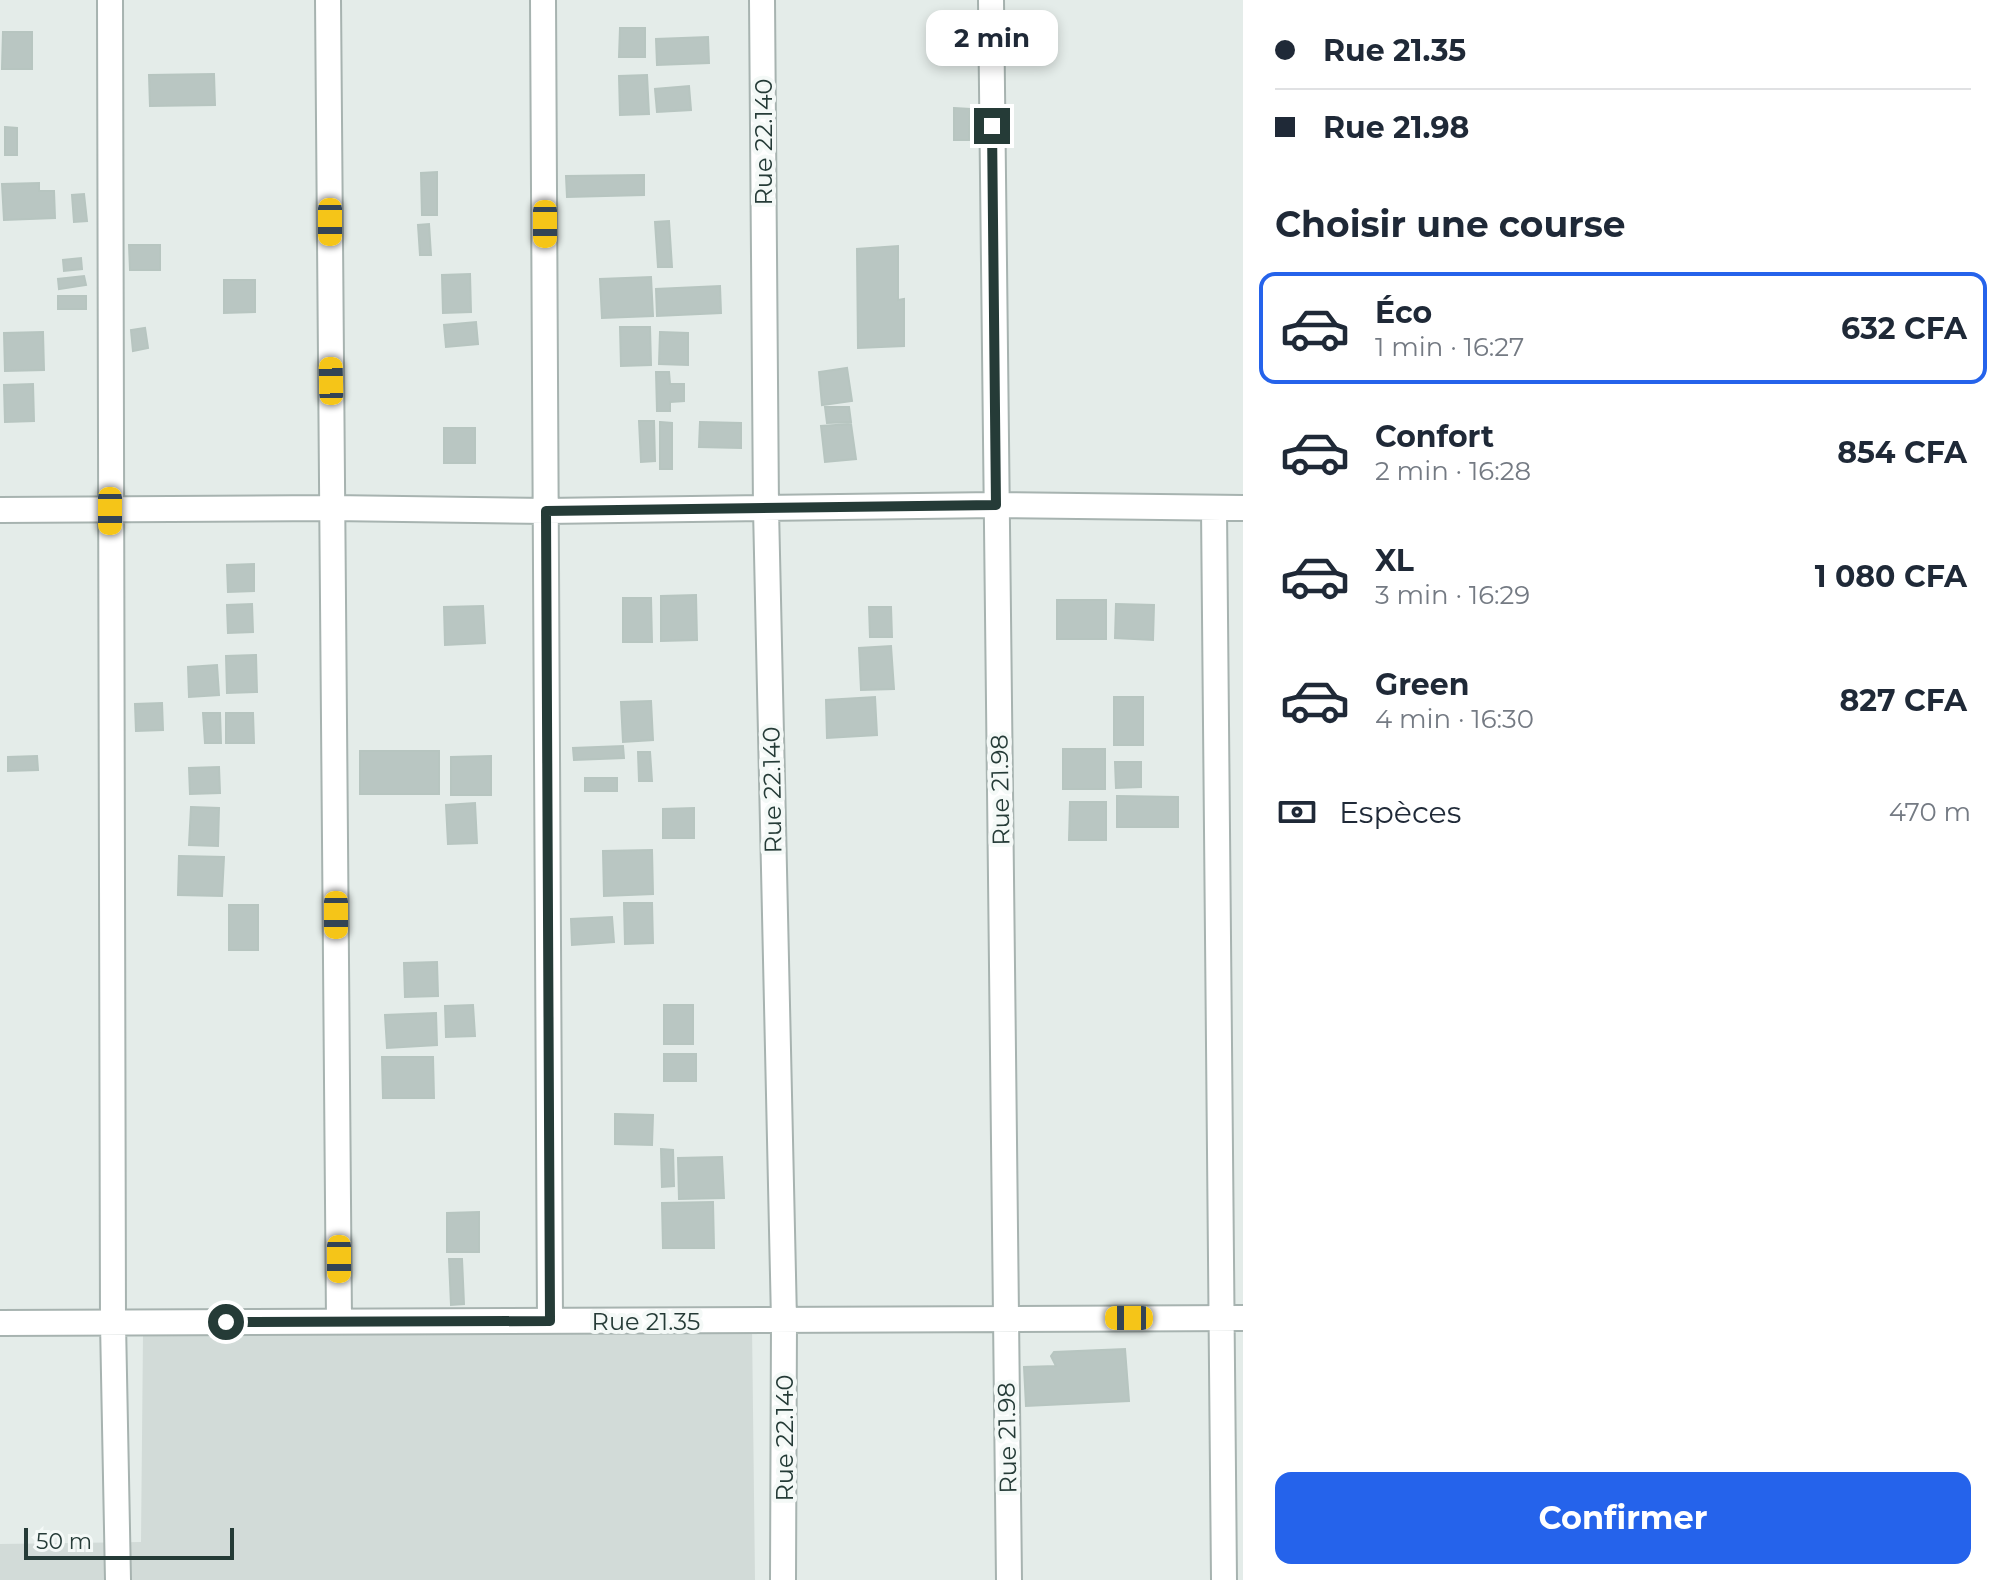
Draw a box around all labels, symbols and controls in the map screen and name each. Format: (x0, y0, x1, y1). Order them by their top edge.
callout: 2 min (926, 10, 1058, 66)
text: 2 min (954, 22, 1030, 54)
text: Rue 21.35 (1323, 32, 1466, 69)
street label: Rue 22.140 (749, 79, 778, 205)
route end (974, 108, 1010, 144)
text: Rue 21.98 (1323, 109, 1469, 146)
car (318, 198, 342, 246)
car (533, 200, 557, 248)
text: Choisir une course (1275, 202, 1626, 246)
icon: car (1279, 292, 1351, 364)
text: Éco (1375, 294, 1432, 331)
text: 632 CFA (1841, 310, 1967, 347)
text: 1 min · 16:27 (1375, 331, 1524, 363)
car (319, 357, 343, 405)
icon: car (1279, 416, 1351, 488)
text: Confort (1375, 418, 1494, 455)
text: 854 CFA (1837, 434, 1967, 471)
text: 2 min · 16:28 (1375, 455, 1531, 487)
car (98, 487, 122, 535)
icon: car (1279, 540, 1351, 612)
text: XL (1375, 542, 1414, 579)
text: 1 080 CFA (1815, 558, 1967, 595)
text: 3 min · 16:29 (1375, 579, 1530, 611)
icon: car (1279, 664, 1351, 736)
text: Green (1375, 666, 1469, 703)
text: 827 CFA (1839, 682, 1967, 719)
text: 4 min · 16:30 (1375, 703, 1534, 735)
street label: Rue 22.140 (756, 726, 788, 854)
street label: Rue 21.98 (985, 734, 1015, 846)
icon: cash (1275, 790, 1319, 834)
text: Espèces (1339, 794, 1461, 831)
text: 470 m (1889, 796, 1971, 828)
car (324, 891, 348, 939)
car (327, 1235, 351, 1283)
route start (208, 1304, 244, 1340)
car (1105, 1306, 1153, 1330)
street label: Rue 21.35 (592, 1307, 700, 1336)
street label: Rue 22.140 (770, 1375, 799, 1501)
street label: Rue 21.98 (992, 1382, 1022, 1494)
button: Confirmer (1275, 1472, 1971, 1564)
scale bar (24, 1524, 234, 1560)
text: 50 m (36, 1528, 92, 1555)

